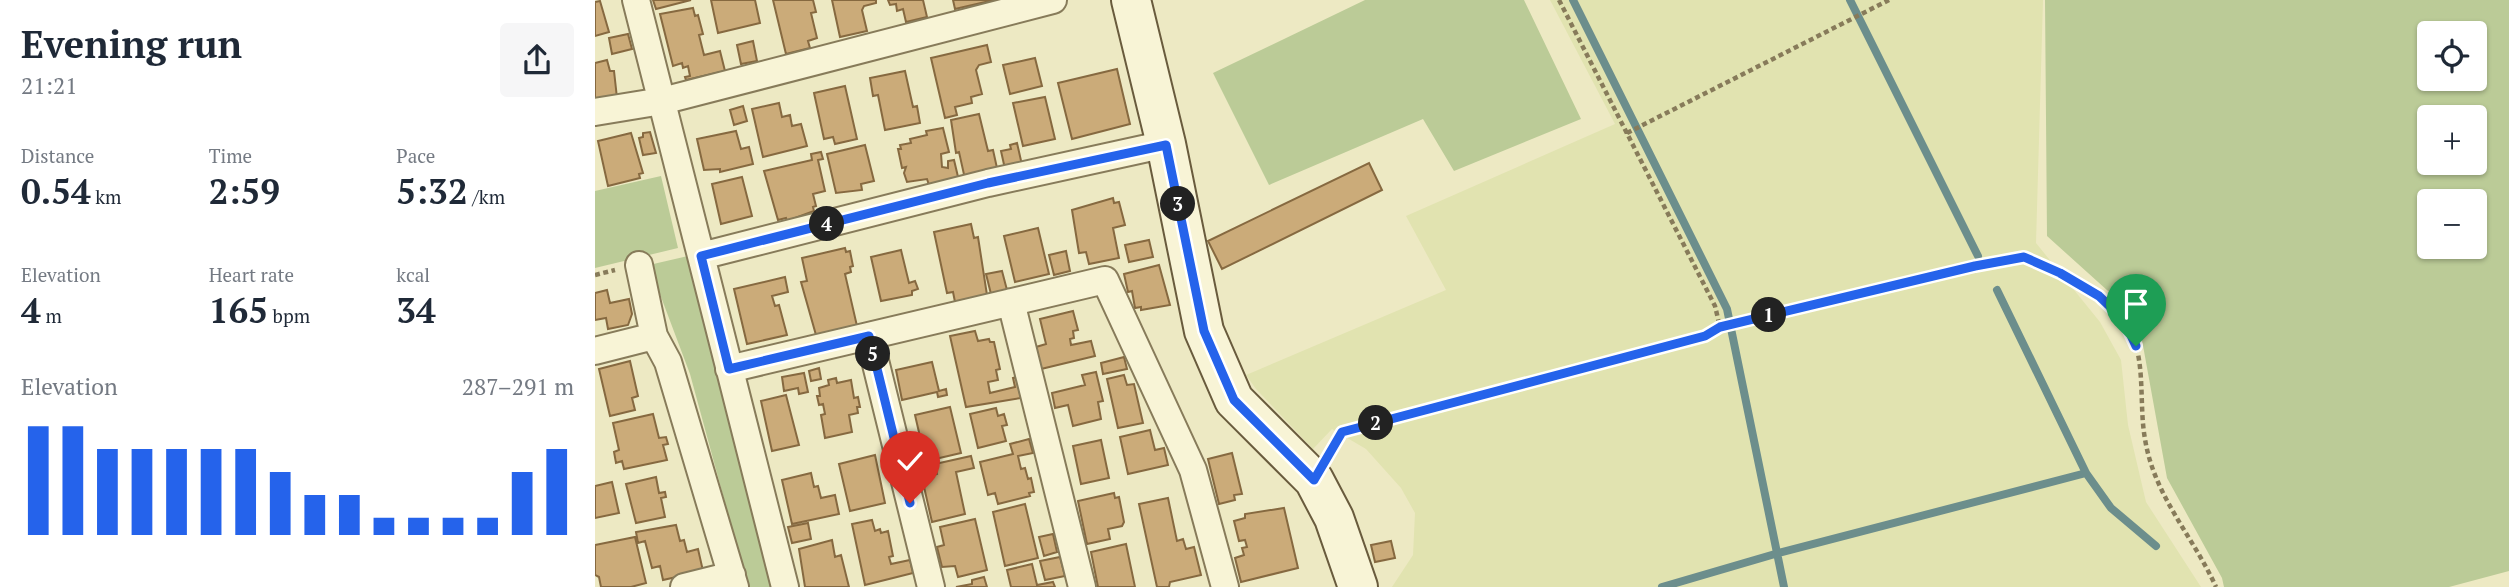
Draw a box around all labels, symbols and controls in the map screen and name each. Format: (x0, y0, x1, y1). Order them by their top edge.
text: Evening run (21, 19, 242, 69)
map controls (2417, 21, 2487, 259)
button: locate (2417, 21, 2487, 91)
button: share (500, 23, 574, 97)
text: 21:21 (21, 70, 78, 101)
button: + (2417, 105, 2487, 175)
text: Distance (21, 143, 94, 168)
text: Time (209, 143, 252, 168)
text: Pace (396, 143, 435, 168)
text: 0.54 (21, 168, 91, 214)
text: 2:59 (209, 168, 280, 214)
text: 5:32 (396, 168, 468, 214)
text: km (91, 184, 122, 209)
text: /km (468, 184, 505, 209)
pin: 3 (1161, 186, 1195, 222)
button: − (2417, 189, 2487, 259)
text: 3 (1172, 191, 1183, 216)
pin: 4 (810, 206, 845, 242)
text: 4 (821, 211, 832, 236)
text: Elevation (21, 262, 101, 287)
text: Heart rate (209, 262, 294, 287)
text: kcal (396, 262, 430, 287)
pin (2106, 274, 2166, 346)
icon: arrive (2117, 285, 2155, 323)
text: 4 (21, 287, 41, 333)
text: 165 (209, 287, 268, 333)
text: 34 (396, 287, 436, 333)
pin: 1 (1751, 298, 1787, 332)
text: 1 (1763, 302, 1774, 327)
text: m (41, 303, 62, 328)
text: bpm (268, 303, 310, 328)
pin: 5 (855, 336, 891, 372)
text: 5 (867, 341, 878, 366)
text: Elevation (21, 371, 118, 402)
text: 287–291 m (462, 371, 574, 402)
pin: 2 (1359, 406, 1393, 440)
text: 2 (1370, 410, 1381, 435)
pin (880, 431, 940, 503)
icon: check (891, 442, 929, 480)

